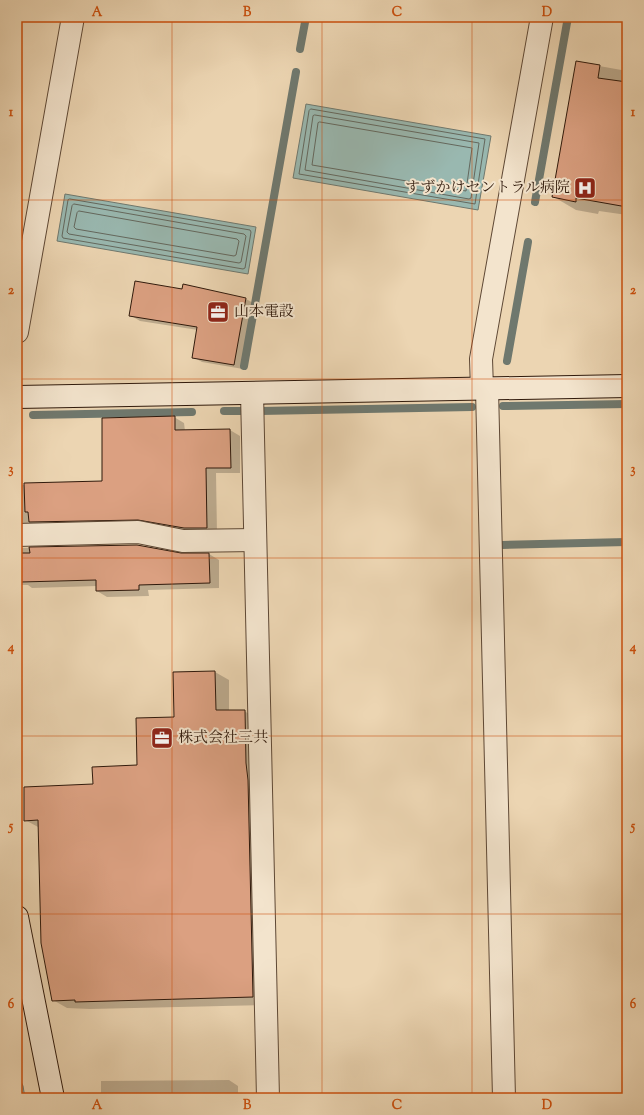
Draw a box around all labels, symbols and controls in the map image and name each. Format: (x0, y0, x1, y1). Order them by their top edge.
text: A (92, 4, 103, 22)
text: B (243, 4, 252, 22)
text: C (392, 4, 402, 22)
text: D (542, 4, 552, 22)
text: 1 (9, 104, 14, 122)
text: 1 (631, 104, 636, 122)
hospital icon: すずかけセントラル病院 (572, 175, 598, 201)
place label: すずかけセントラル病院 (405, 178, 570, 199)
text: 2 (8, 282, 15, 300)
text: 2 (630, 282, 637, 300)
office icon: 山本電設 (205, 299, 231, 325)
place label: 山本電設 (234, 302, 294, 323)
text: 3 (8, 461, 14, 479)
text: 3 (630, 461, 636, 479)
text: 4 (7, 639, 15, 657)
text: 4 (629, 639, 637, 657)
office icon: 株式会社三共 (149, 725, 175, 751)
place label: 株式会社三共 (178, 728, 268, 749)
text: 5 (8, 818, 14, 836)
text: 5 (630, 818, 636, 836)
text: 6 (8, 996, 15, 1014)
text: 6 (630, 996, 637, 1014)
text: A (92, 1097, 103, 1115)
text: B (243, 1097, 252, 1115)
text: C (392, 1097, 402, 1115)
text: D (542, 1097, 552, 1115)

